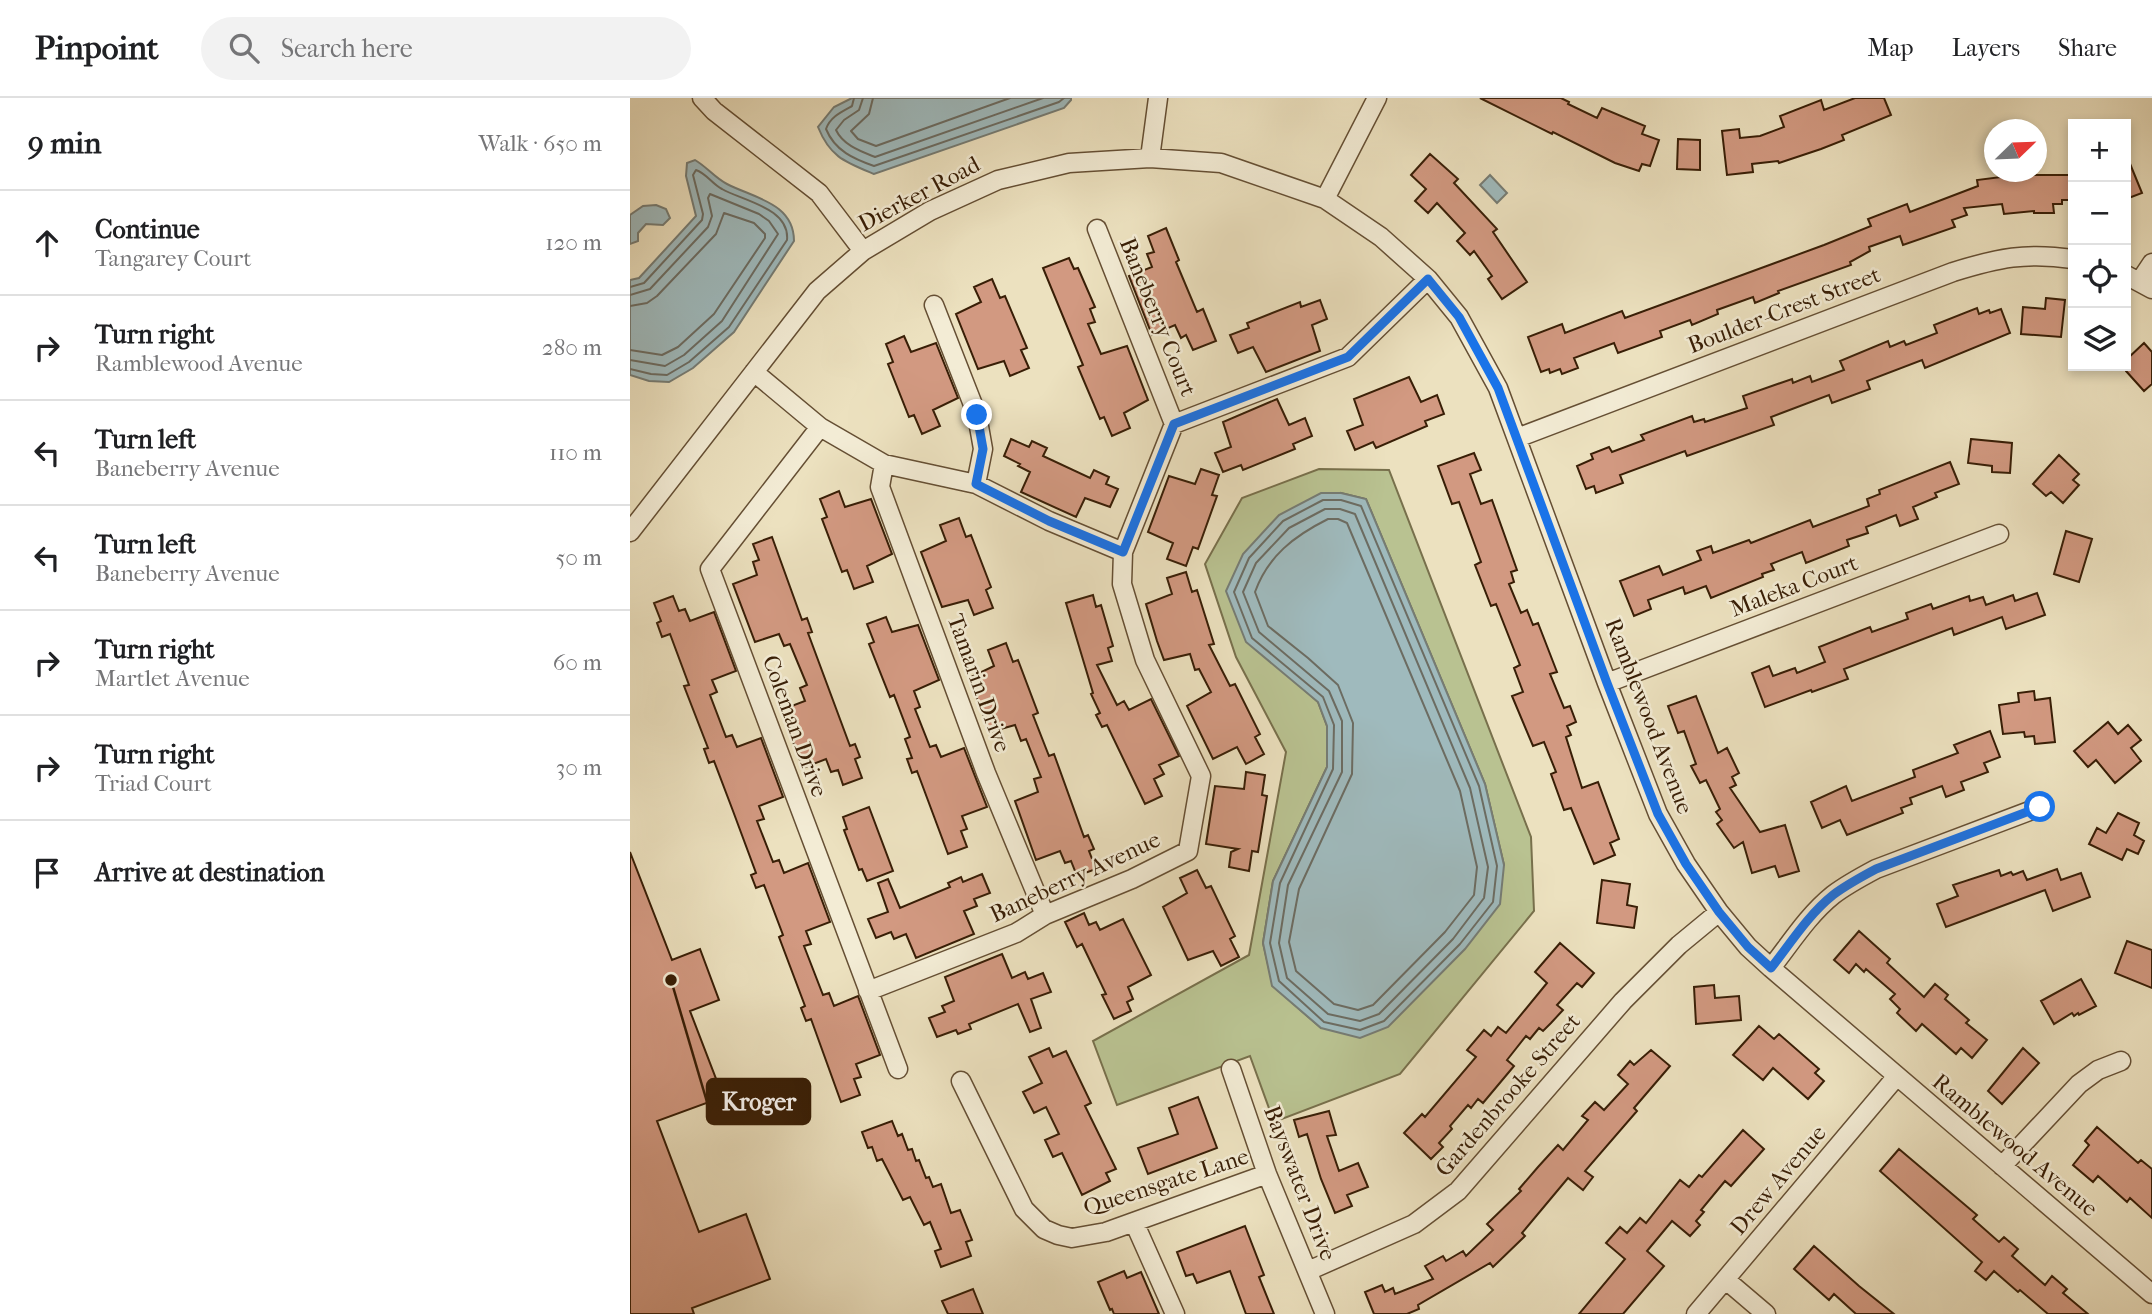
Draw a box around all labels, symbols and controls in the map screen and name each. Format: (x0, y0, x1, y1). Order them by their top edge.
search box (201, 17, 691, 80)
text: Pinpoint (35, 29, 159, 68)
icon: search (225, 29, 263, 67)
text: Search here (281, 33, 413, 64)
text: Map (1868, 34, 1914, 62)
text: Layers (1952, 34, 2020, 62)
text: Share (2058, 34, 2117, 62)
north arrow (1984, 119, 2047, 182)
map controls (2068, 119, 2131, 371)
button: + (2068, 119, 2131, 182)
text: 9 min (28, 126, 101, 161)
text: Walk · 650 m (479, 130, 602, 157)
street label: Dierker Road (854, 150, 985, 237)
button: − (2068, 182, 2131, 245)
text: Continue (95, 214, 200, 245)
icon: ahead (28, 224, 66, 262)
text: 120 m (545, 229, 602, 256)
street label: Baneberry Court (1114, 234, 1202, 400)
text: Tangarey Court (95, 245, 251, 272)
button: locate (2068, 245, 2131, 308)
street label: Boulder-Crest Street (1684, 261, 1884, 359)
button: layers (2068, 308, 2131, 371)
text: Turn right (95, 319, 215, 350)
icon: right (28, 329, 66, 367)
text: 280 m (542, 334, 602, 361)
text: Ramblewood Avenue (95, 350, 303, 377)
route end (961, 399, 992, 430)
text: Turn left (95, 424, 196, 455)
icon: left (28, 434, 66, 472)
text: 110 m (549, 439, 602, 466)
text: Baneberry Avenue (95, 455, 280, 482)
text: Turn left (95, 529, 196, 560)
icon: left (28, 539, 66, 577)
text: 50 m (555, 544, 602, 571)
street label: Maleka Court (1726, 549, 1862, 623)
text: Baneberry Avenue (95, 560, 280, 587)
street label: Tamarin Drive (942, 610, 1016, 756)
street label: Ramblewood Avenue (1599, 614, 1699, 818)
text: Turn right (95, 634, 215, 665)
icon: right (28, 644, 66, 682)
text: 60 m (553, 649, 602, 676)
street label: Coleman Drive (757, 651, 833, 801)
text: Martlet Avenue (95, 665, 250, 692)
text: Turn right (95, 739, 215, 770)
icon: right (28, 749, 66, 787)
text: 30 m (556, 754, 602, 781)
text: Triad Court (95, 770, 212, 797)
route start (2024, 791, 2055, 822)
street label: Baneberry Avenue (986, 826, 1164, 928)
icon: arrive (28, 854, 66, 892)
text: Arrive at destination (95, 857, 325, 888)
street label: Gardenbrooke Street (1430, 1008, 1586, 1182)
street label: Ramblewood Avenue (1927, 1068, 2103, 1222)
callout: Kroger (707, 1079, 810, 1124)
text: Kroger (722, 1088, 797, 1116)
street label: Bayswater Drive (1258, 1102, 1342, 1264)
street label: Drew Avenue (1724, 1120, 1832, 1240)
street label: Queensgate Lane (1080, 1143, 1252, 1221)

